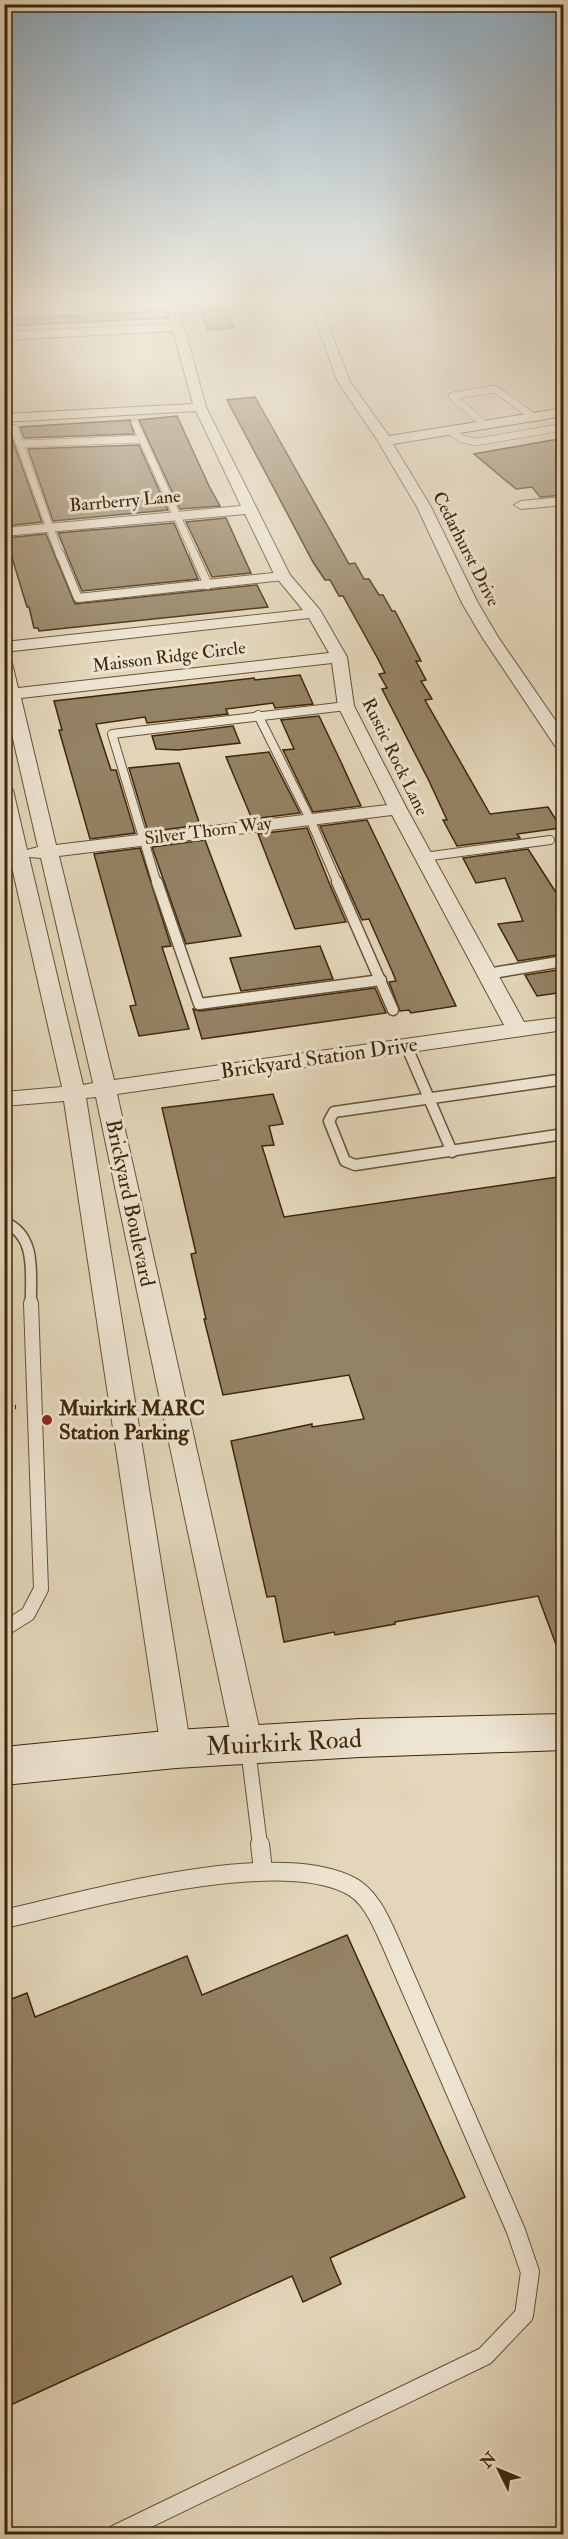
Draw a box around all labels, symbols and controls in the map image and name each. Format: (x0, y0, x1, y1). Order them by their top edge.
street label: Barrberry Lane (69, 485, 182, 517)
street label: Cedarhurst Drive (427, 488, 505, 611)
street label: Maisson Ridge Circle (91, 636, 247, 678)
street label: Rustic Rock Lane (357, 694, 434, 820)
street label: Silver Thorn Way (143, 812, 274, 850)
street label: Brickyard Station Drive (219, 1031, 419, 1085)
street label: Brickyard Boulevard (99, 1117, 161, 1290)
place label: Muirkirk MARC Station Parking (58, 1395, 205, 1446)
marker: Muirkirk MARC Station Parking (40, 1413, 54, 1427)
street label: Muirkirk Road (205, 1723, 363, 1763)
north arrow (469, 2440, 529, 2500)
text: N (476, 2448, 501, 2473)

